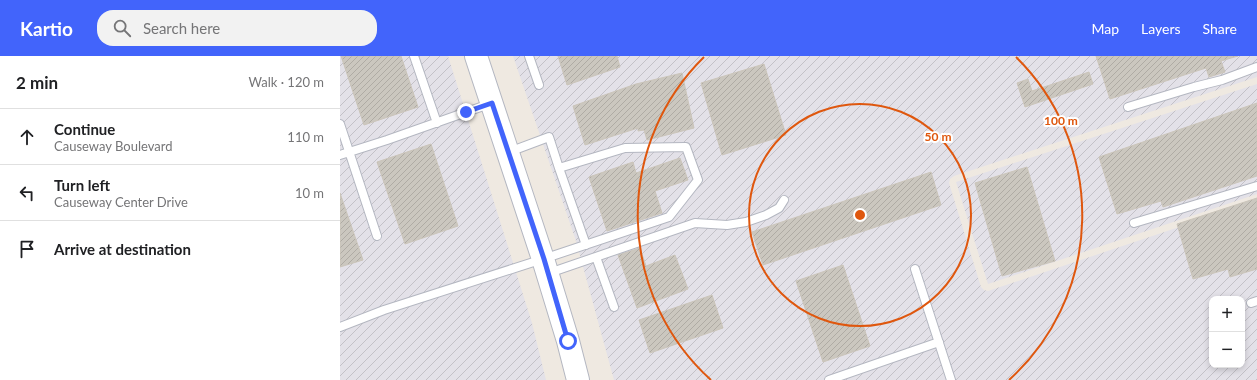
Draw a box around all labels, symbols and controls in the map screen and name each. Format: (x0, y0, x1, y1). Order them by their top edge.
search box (97, 10, 377, 46)
text: Kartio (20, 17, 73, 40)
icon: search (111, 17, 133, 39)
text: Search here (143, 19, 220, 37)
text: Map (1091, 20, 1119, 37)
text: Layers (1141, 20, 1181, 37)
text: Share (1203, 20, 1237, 37)
text: 2 min (16, 72, 58, 93)
text: Walk · 120 m (248, 74, 324, 90)
route end (457, 103, 475, 121)
text: 100 m (1044, 113, 1078, 128)
text: Continue (54, 120, 115, 138)
icon: ahead (16, 126, 38, 148)
text: 110 m (287, 129, 324, 145)
text: 50 m (925, 129, 951, 144)
text: Causeway Boulevard (54, 138, 172, 154)
text: Turn left (54, 176, 110, 194)
icon: left (16, 182, 38, 204)
text: 10 m (295, 185, 324, 201)
text: Causeway Center Drive (54, 194, 188, 210)
centre of rings (853, 208, 867, 222)
icon: arrive (16, 238, 38, 260)
text: Arrive at destination (54, 240, 191, 258)
map controls (1209, 296, 1245, 368)
button: + (1209, 296, 1245, 332)
route start (559, 332, 577, 350)
button: − (1209, 332, 1245, 368)

